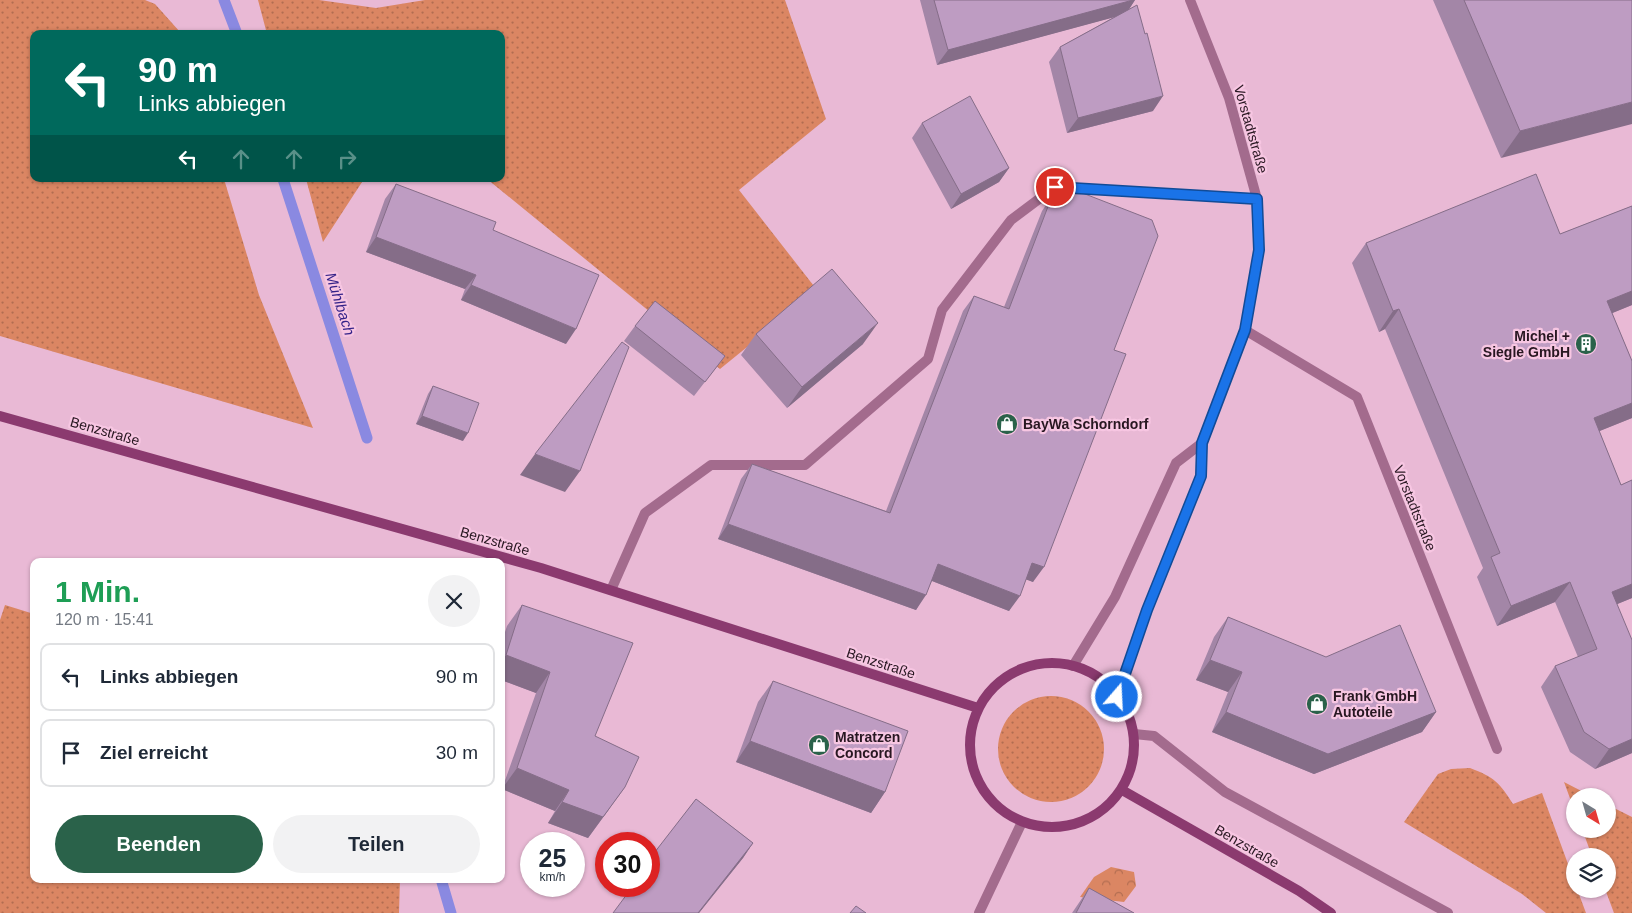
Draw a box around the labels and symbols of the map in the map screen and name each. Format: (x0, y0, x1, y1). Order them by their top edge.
street label: Vorstadtstraße (1231, 83, 1271, 175)
pin (1034, 166, 1076, 208)
water label: Mühlbach (322, 270, 359, 337)
place label: Michel + Siegle GmbH (1483, 328, 1570, 360)
building icon: Michel + Siegle GmbH (1574, 332, 1598, 356)
shop icon: BayWa Schorndorf (995, 412, 1019, 436)
street label: Benzstraße (68, 413, 142, 449)
place label: BayWa Schorndorf (1023, 416, 1149, 432)
street label: Vorstadtstraße (1391, 463, 1440, 553)
street label: Benzstraße (458, 523, 532, 559)
street label: Benzstraße (844, 644, 918, 682)
position arrow (1090, 670, 1142, 722)
place label: Frank GmbH Autoteile (1333, 688, 1417, 720)
shop icon: Frank GmbH Autoteile (1305, 692, 1329, 716)
place label: Matratzen Concord (835, 729, 900, 761)
shop icon: Matratzen Concord (807, 733, 831, 757)
north arrow (1566, 788, 1616, 838)
street label: Benzstraße (1212, 821, 1282, 871)
speed limit sign: 30 (595, 832, 660, 897)

